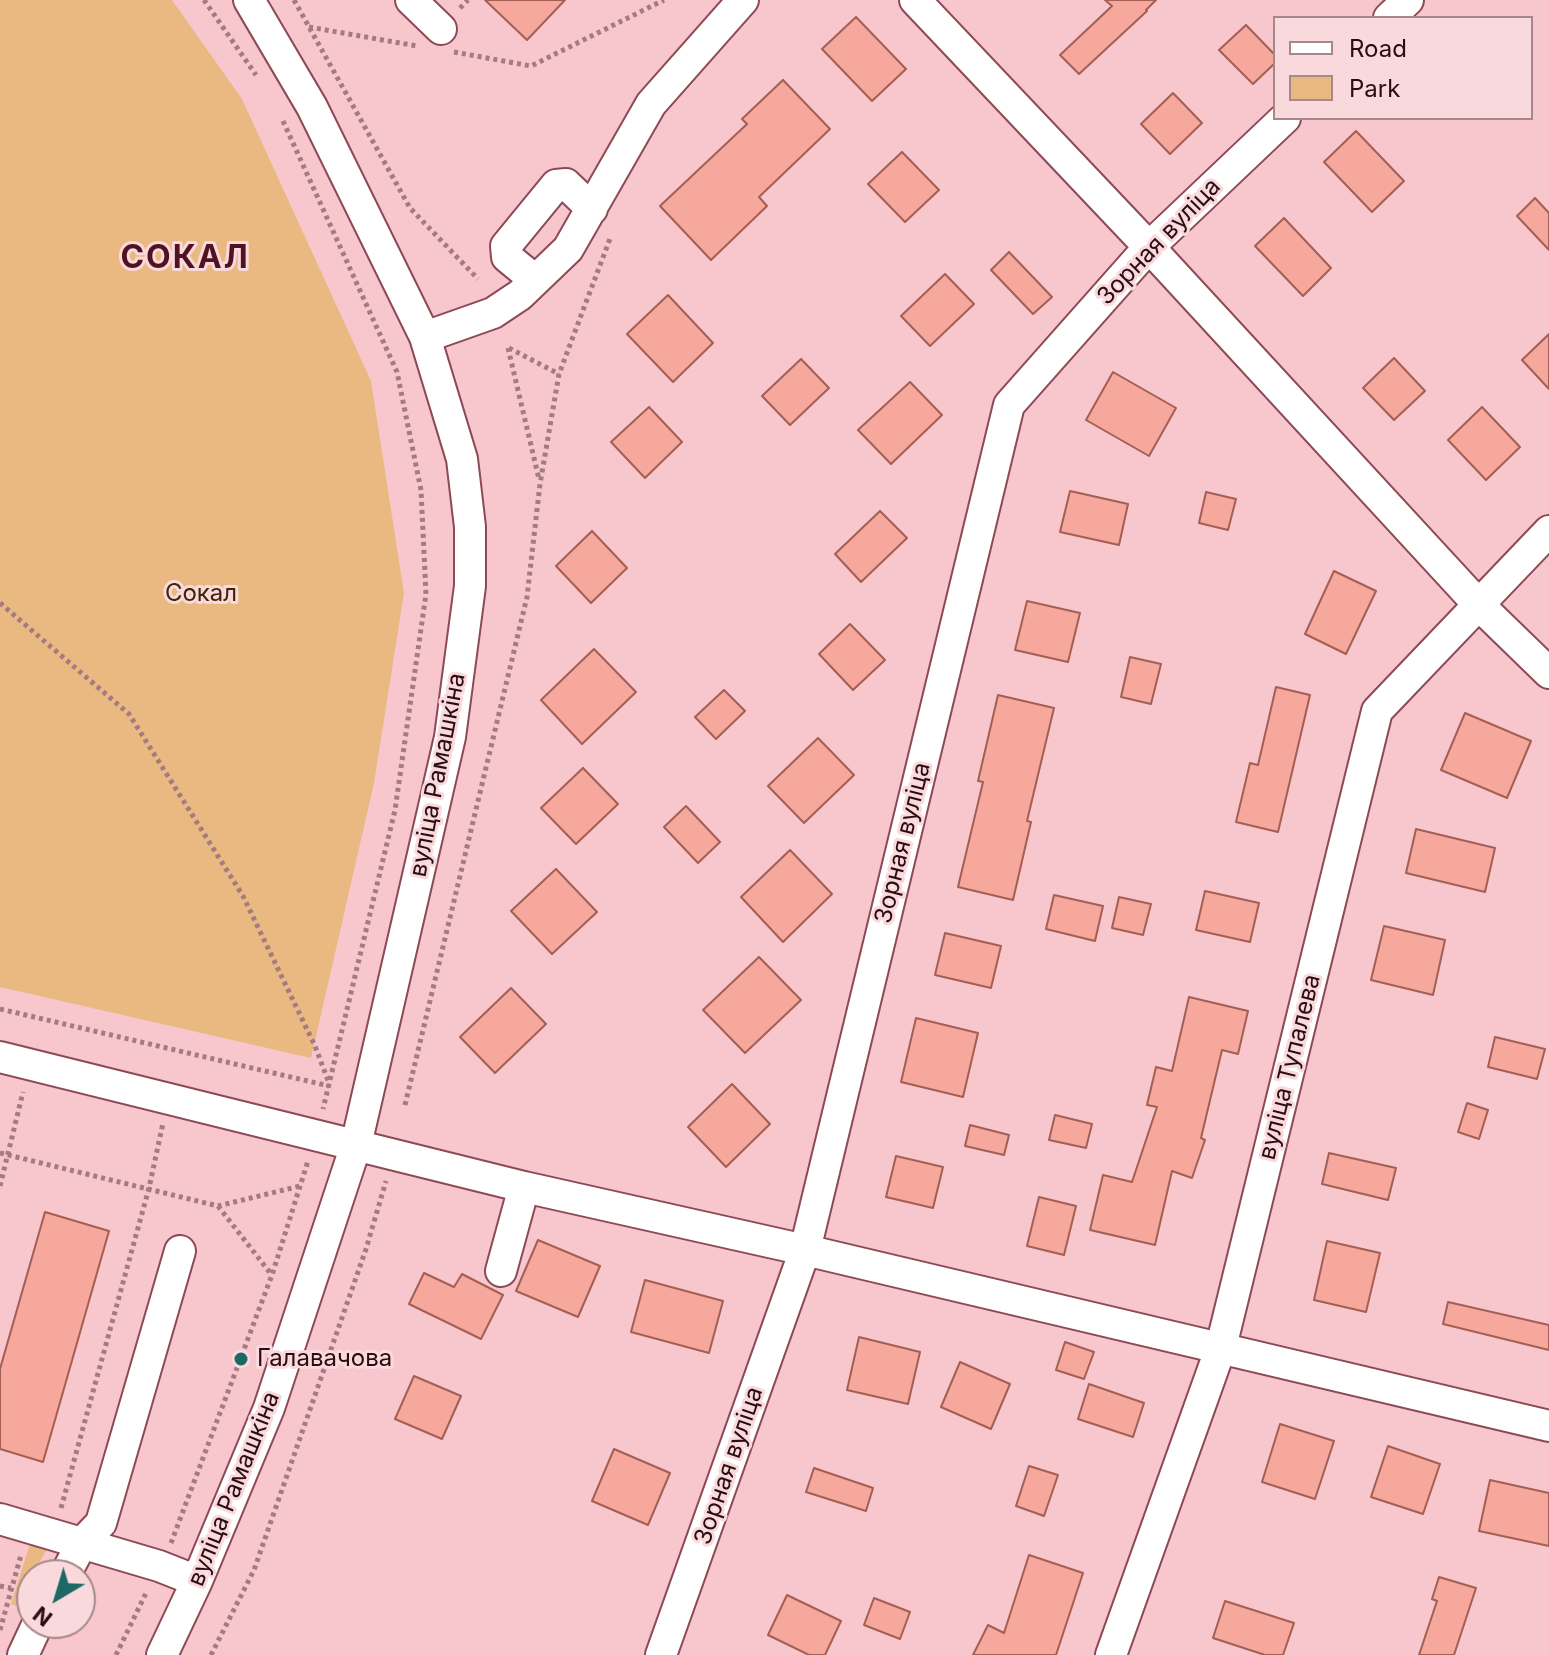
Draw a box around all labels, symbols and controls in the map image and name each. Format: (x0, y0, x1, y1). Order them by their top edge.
legend (1273, 16, 1533, 120)
text: Road (1349, 34, 1407, 63)
text: Park (1349, 74, 1400, 103)
street label: Зорная вуліца (1091, 173, 1227, 311)
district label: СОКАЛ (120, 239, 250, 277)
park label: Сокал (165, 580, 237, 608)
street label: вуліца Рамашкіна (404, 671, 472, 879)
street label: Зорная вуліца (869, 759, 937, 927)
street label: вуліца Тупалева (1253, 971, 1327, 1163)
place label: Галавачова (257, 1345, 392, 1373)
marker: Галавачова (232, 1350, 250, 1368)
street label: Зорная вуліца (689, 1383, 769, 1549)
street label: вуліца Рамашкіна (182, 1388, 286, 1590)
north arrow (16, 1559, 96, 1639)
text: N (28, 1601, 57, 1632)

